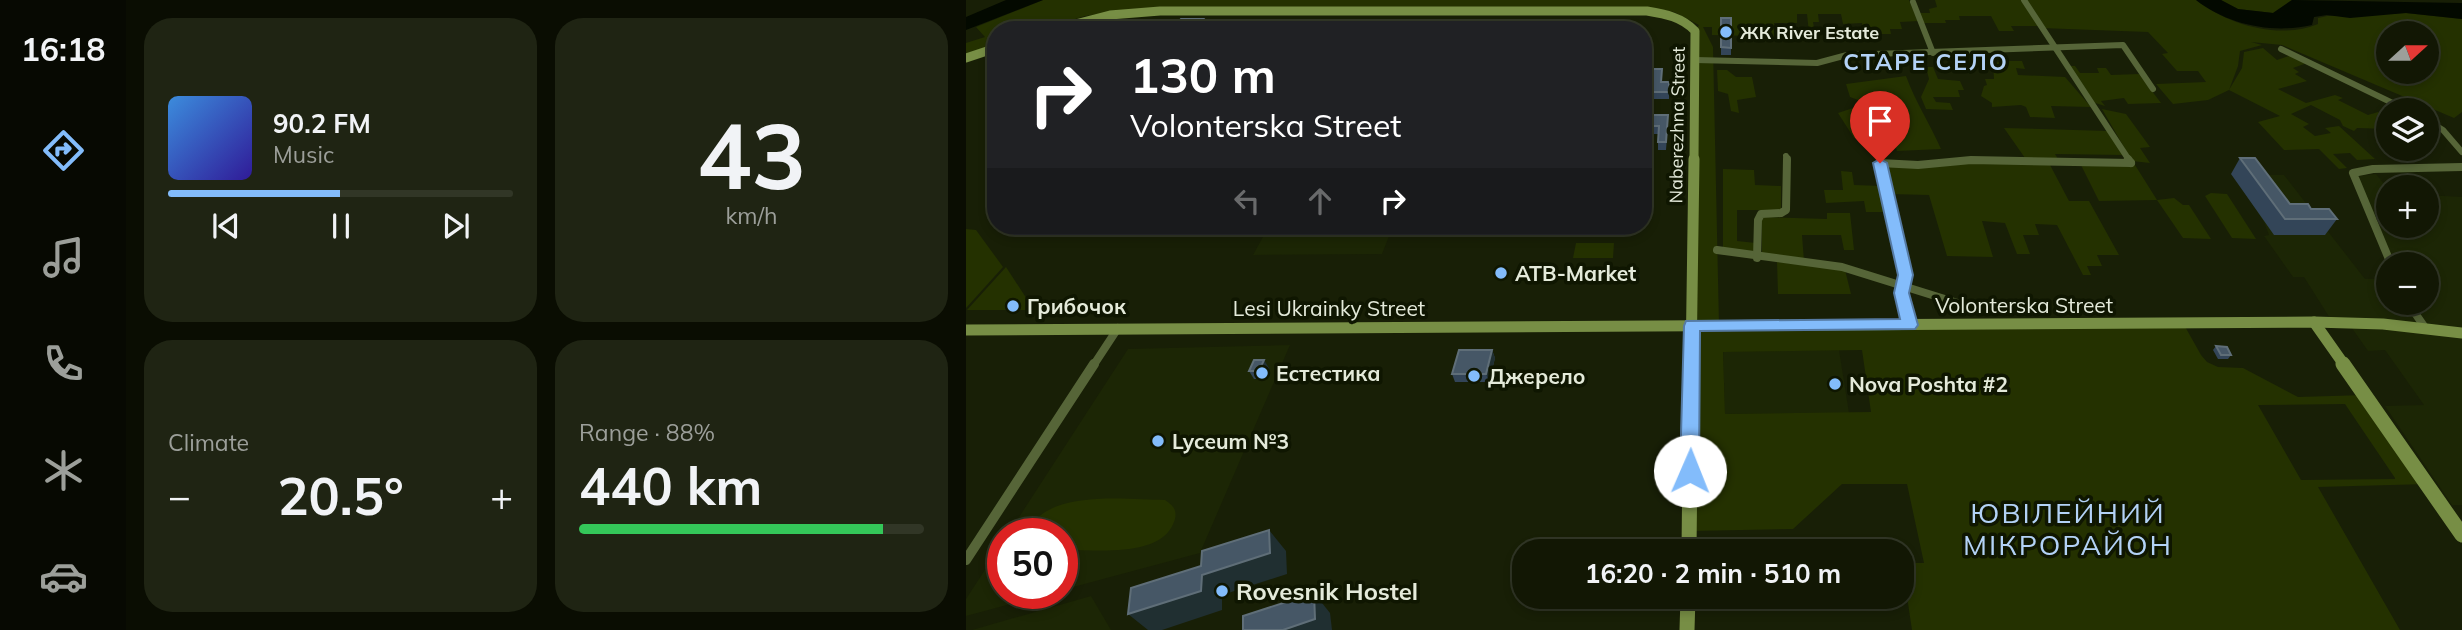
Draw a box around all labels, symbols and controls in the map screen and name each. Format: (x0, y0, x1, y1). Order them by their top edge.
place label: ЖК River Estate (1740, 21, 1879, 44)
north arrow (2376, 21, 2440, 84)
map controls (2376, 21, 2439, 315)
marker: ЖК River Estate (1718, 24, 1734, 40)
text: 16:18 (21, 29, 105, 69)
text: 130 m (1130, 44, 1276, 105)
street label: Naberezhna Street (1664, 46, 1690, 204)
district label: СТАРЕ СЕЛО (1843, 47, 2009, 76)
icon: right (1015, 49, 1106, 140)
pin (1850, 91, 1910, 163)
text: 43 (697, 98, 806, 212)
button: layers (2376, 98, 2439, 161)
icon: arrive (1861, 102, 1899, 140)
text: Volonterska Street (1130, 105, 1402, 145)
text: 90.2 FM (273, 107, 371, 140)
icon: directions (39, 126, 88, 175)
text: Music (273, 140, 334, 169)
button: + (2376, 175, 2439, 238)
icon: left (1228, 182, 1266, 220)
icon: ahead (1301, 182, 1339, 220)
icon: right (1374, 182, 1412, 220)
text: km/h (725, 201, 778, 230)
icon: previous (207, 207, 245, 245)
icon: pause (322, 207, 360, 245)
icon: next (437, 207, 475, 245)
icon: music (39, 233, 88, 282)
button: − (2376, 252, 2439, 315)
place label: ATB-Market (1515, 260, 1636, 286)
marker: ATB-Market (1493, 265, 1509, 281)
street label: Volonterska Street (1935, 292, 2113, 318)
place label: Грибочок (1027, 293, 1127, 319)
street label: Lesi Ukrainky Street (1233, 295, 1425, 321)
marker: Грибочок (1005, 298, 1021, 314)
icon: phone (39, 339, 88, 388)
place label: Естестика (1276, 360, 1380, 386)
place label: Джерело (1488, 363, 1586, 389)
marker: Естестика (1254, 365, 1270, 381)
marker: Джерело (1466, 368, 1482, 384)
place label: Nova Poshta #2 (1849, 371, 2008, 397)
marker: Nova Poshta #2 (1827, 376, 1843, 392)
text: Range · 88% (579, 418, 715, 447)
text: Climate (168, 428, 249, 457)
place label: Lyceum №3 (1172, 428, 1289, 454)
marker: Lyceum №3 (1150, 433, 1166, 449)
position arrow (1653, 434, 1727, 508)
icon: climate (39, 446, 88, 495)
text: 440 km (579, 453, 762, 518)
text: 20.5° (277, 463, 404, 528)
text: − (168, 472, 191, 520)
text: + (490, 472, 513, 520)
district label: ЮВІЛЕЙНИЙ МІКРОРАЙОН (1963, 495, 2173, 562)
speed limit sign: 50 (987, 518, 1078, 609)
icon: car (39, 552, 88, 601)
text: 16:20 · 2 min · 510 m (1585, 557, 1841, 590)
place label: Rovesnik Hostel (1236, 576, 1418, 606)
marker: Rovesnik Hostel (1214, 583, 1230, 599)

